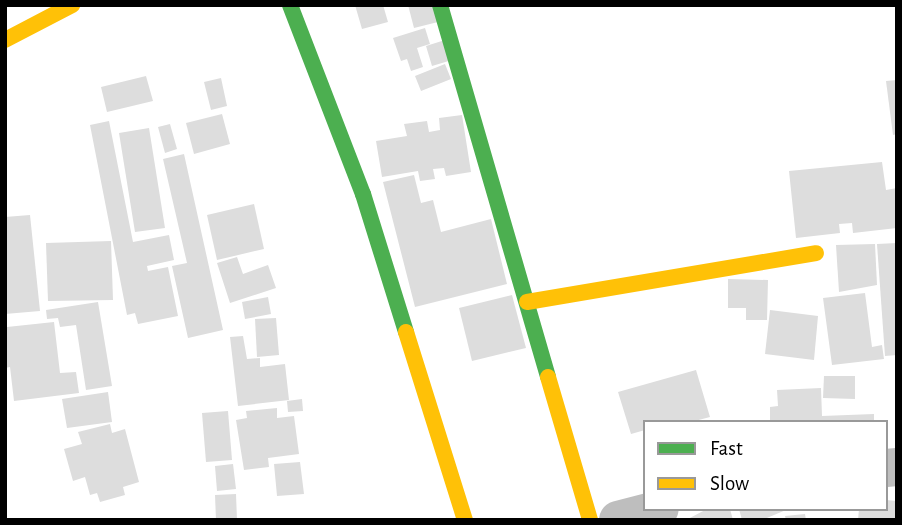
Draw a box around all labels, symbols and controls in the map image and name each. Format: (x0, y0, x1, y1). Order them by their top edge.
legend (643, 420, 888, 511)
text: Fast (710, 438, 743, 459)
text: Slow (710, 473, 749, 494)

